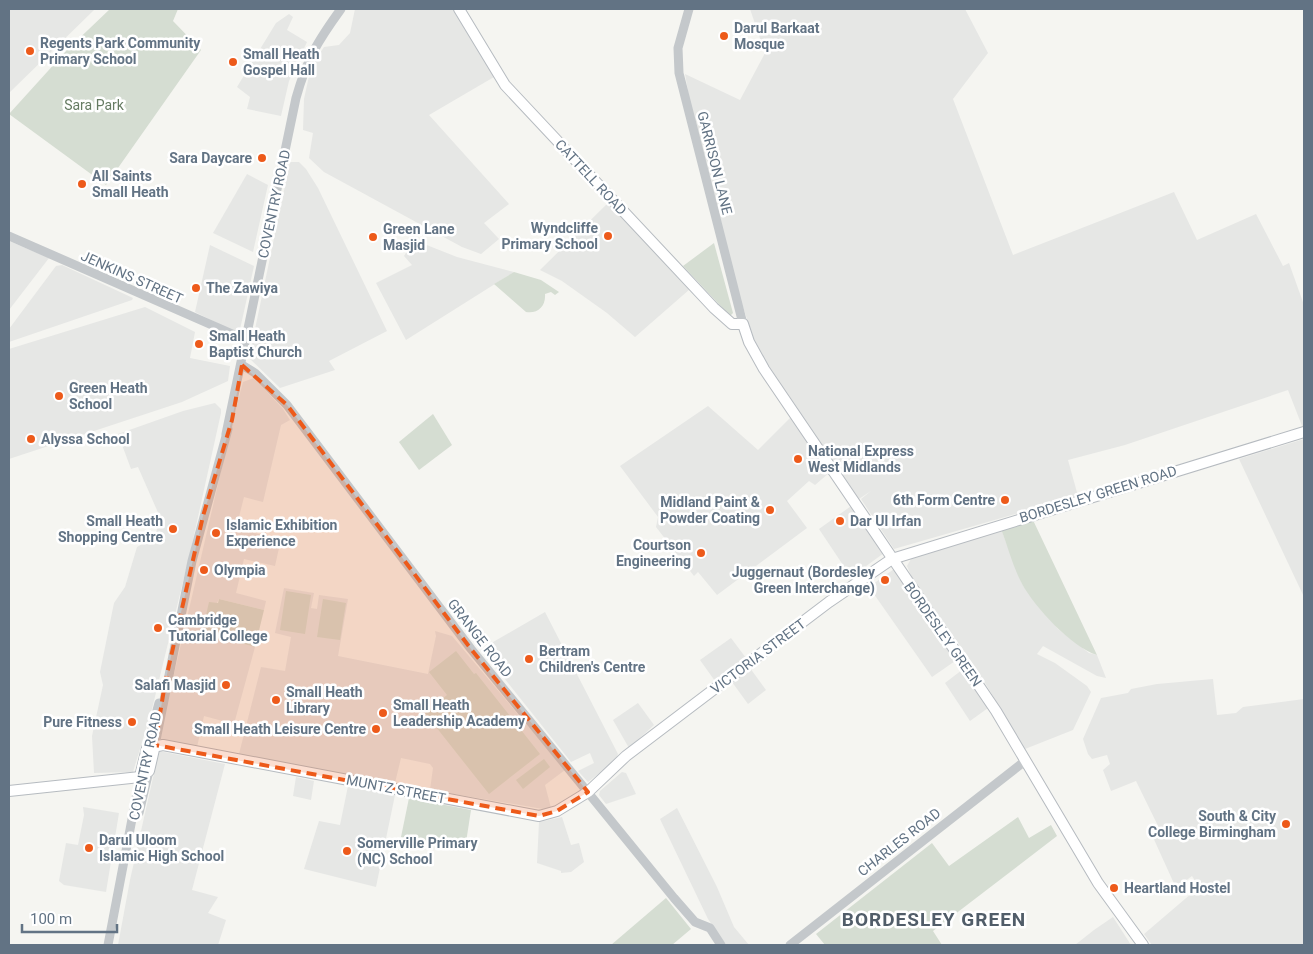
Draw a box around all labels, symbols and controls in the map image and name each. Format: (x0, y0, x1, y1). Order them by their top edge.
place label: Darul Barkaat Mosque (734, 20, 820, 52)
marker: Darul Barkaat Mosque (718, 30, 730, 42)
place label: Regents Park Community Primary School (40, 35, 201, 67)
marker: Regents Park Community Primary School (24, 45, 36, 57)
place label: Small Heath Gospel Hall (243, 46, 320, 78)
marker: Small Heath Gospel Hall (227, 56, 239, 68)
park label: Sara Park (64, 97, 125, 113)
street label: GARRISON LANE (694, 110, 736, 216)
street label: CATTELL ROAD (552, 136, 630, 218)
street label: COVENTRY ROAD (255, 148, 293, 260)
place label: Sara Daycare (169, 150, 252, 166)
marker: Sara Daycare (256, 152, 268, 164)
place label: All Saints Small Heath (92, 168, 169, 200)
marker: All Saints Small Heath (76, 178, 88, 190)
place label: Wyndcliffe Primary School (501, 220, 598, 252)
place label: Green Lane Masjid (383, 221, 455, 253)
marker: Wyndcliffe Primary School (602, 230, 614, 242)
marker: Green Lane Masjid (367, 231, 379, 243)
street label: JENKINS STREET (79, 247, 186, 307)
place label: The Zawiya (206, 280, 278, 296)
marker: The Zawiya (190, 282, 202, 294)
place label: Small Heath Baptist Church (209, 328, 302, 360)
marker: Small Heath Baptist Church (193, 338, 205, 350)
place label: Green Heath School (69, 380, 148, 412)
marker: Green Heath School (53, 390, 65, 402)
place label: Alyssa School (41, 431, 130, 447)
marker: Alyssa School (25, 433, 37, 445)
place label: National Express West Midlands (808, 443, 914, 475)
marker: National Express West Midlands (792, 453, 804, 465)
street label: BORDESLEY GREEN ROAD (1017, 462, 1179, 526)
place label: 6th Form Centre (893, 492, 995, 508)
place label: Midland Paint & Powder Coating (660, 494, 761, 526)
marker: 6th Form Centre (999, 494, 1011, 506)
marker: Midland Paint & Powder Coating (764, 504, 776, 516)
place label: Small Heath Shopping Centre (58, 513, 163, 545)
place label: Dar Ul Irfan (850, 513, 921, 529)
marker: Dar Ul Irfan (834, 515, 846, 527)
place label: Islamic Exhibition Experience (226, 517, 338, 549)
marker: Small Heath Shopping Centre (167, 523, 179, 535)
marker: Islamic Exhibition Experience (210, 527, 222, 539)
place label: Courtson Engineering (616, 537, 691, 569)
marker: Courtson Engineering (695, 547, 707, 559)
place label: Olympia (214, 562, 266, 578)
marker: Olympia (198, 564, 210, 576)
place label: Juggernaut (Bordesley Green Interchange) (732, 564, 876, 597)
marker: Juggernaut (Bordesley Green Interchange) (879, 574, 891, 586)
street label: BORDESLEY GREEN (901, 579, 985, 689)
street label: GRANGE ROAD (445, 596, 515, 680)
place label: Cambridge Tutorial College (168, 612, 268, 644)
street label: VICTORIA STREET (708, 615, 809, 697)
marker: Cambridge Tutorial College (152, 622, 164, 634)
place label: Bertram Children's Centre (539, 643, 646, 675)
marker: Bertram Children's Centre (523, 653, 535, 665)
place label: Salafi Masjid (135, 677, 216, 693)
marker: Salafi Masjid (220, 679, 232, 691)
place label: Small Heath Library (286, 684, 363, 716)
marker: Small Heath Library (270, 694, 282, 706)
place label: Small Heath Leadership Academy (393, 697, 526, 729)
marker: Small Heath Leadership Academy (377, 707, 389, 719)
street label: COVENTRY ROAD (126, 710, 164, 822)
place label: Pure Fitness (43, 714, 122, 730)
marker: Pure Fitness (126, 716, 138, 728)
place label: Small Heath Leisure Centre (194, 721, 366, 737)
marker: Small Heath Leisure Centre (370, 723, 382, 735)
street label: MUNTZ STREET (345, 772, 448, 807)
street label: CHARLES ROAD (854, 805, 944, 879)
place label: South & City College Birmingham (1148, 808, 1277, 840)
marker: South & City College Birmingham (1280, 818, 1292, 830)
place label: Darul Uloom Islamic High School (99, 832, 224, 864)
place label: Somerville Primary (NC) School (357, 835, 478, 868)
marker: Darul Uloom Islamic High School (83, 842, 95, 854)
marker: Somerville Primary (NC) School (341, 845, 353, 857)
place label: Heartland Hostel (1124, 880, 1231, 896)
marker: Heartland Hostel (1108, 882, 1120, 894)
scale bar (22, 902, 118, 934)
district label: BORDESLEY GREEN (842, 908, 1026, 931)
text: 100 m (30, 910, 72, 928)

